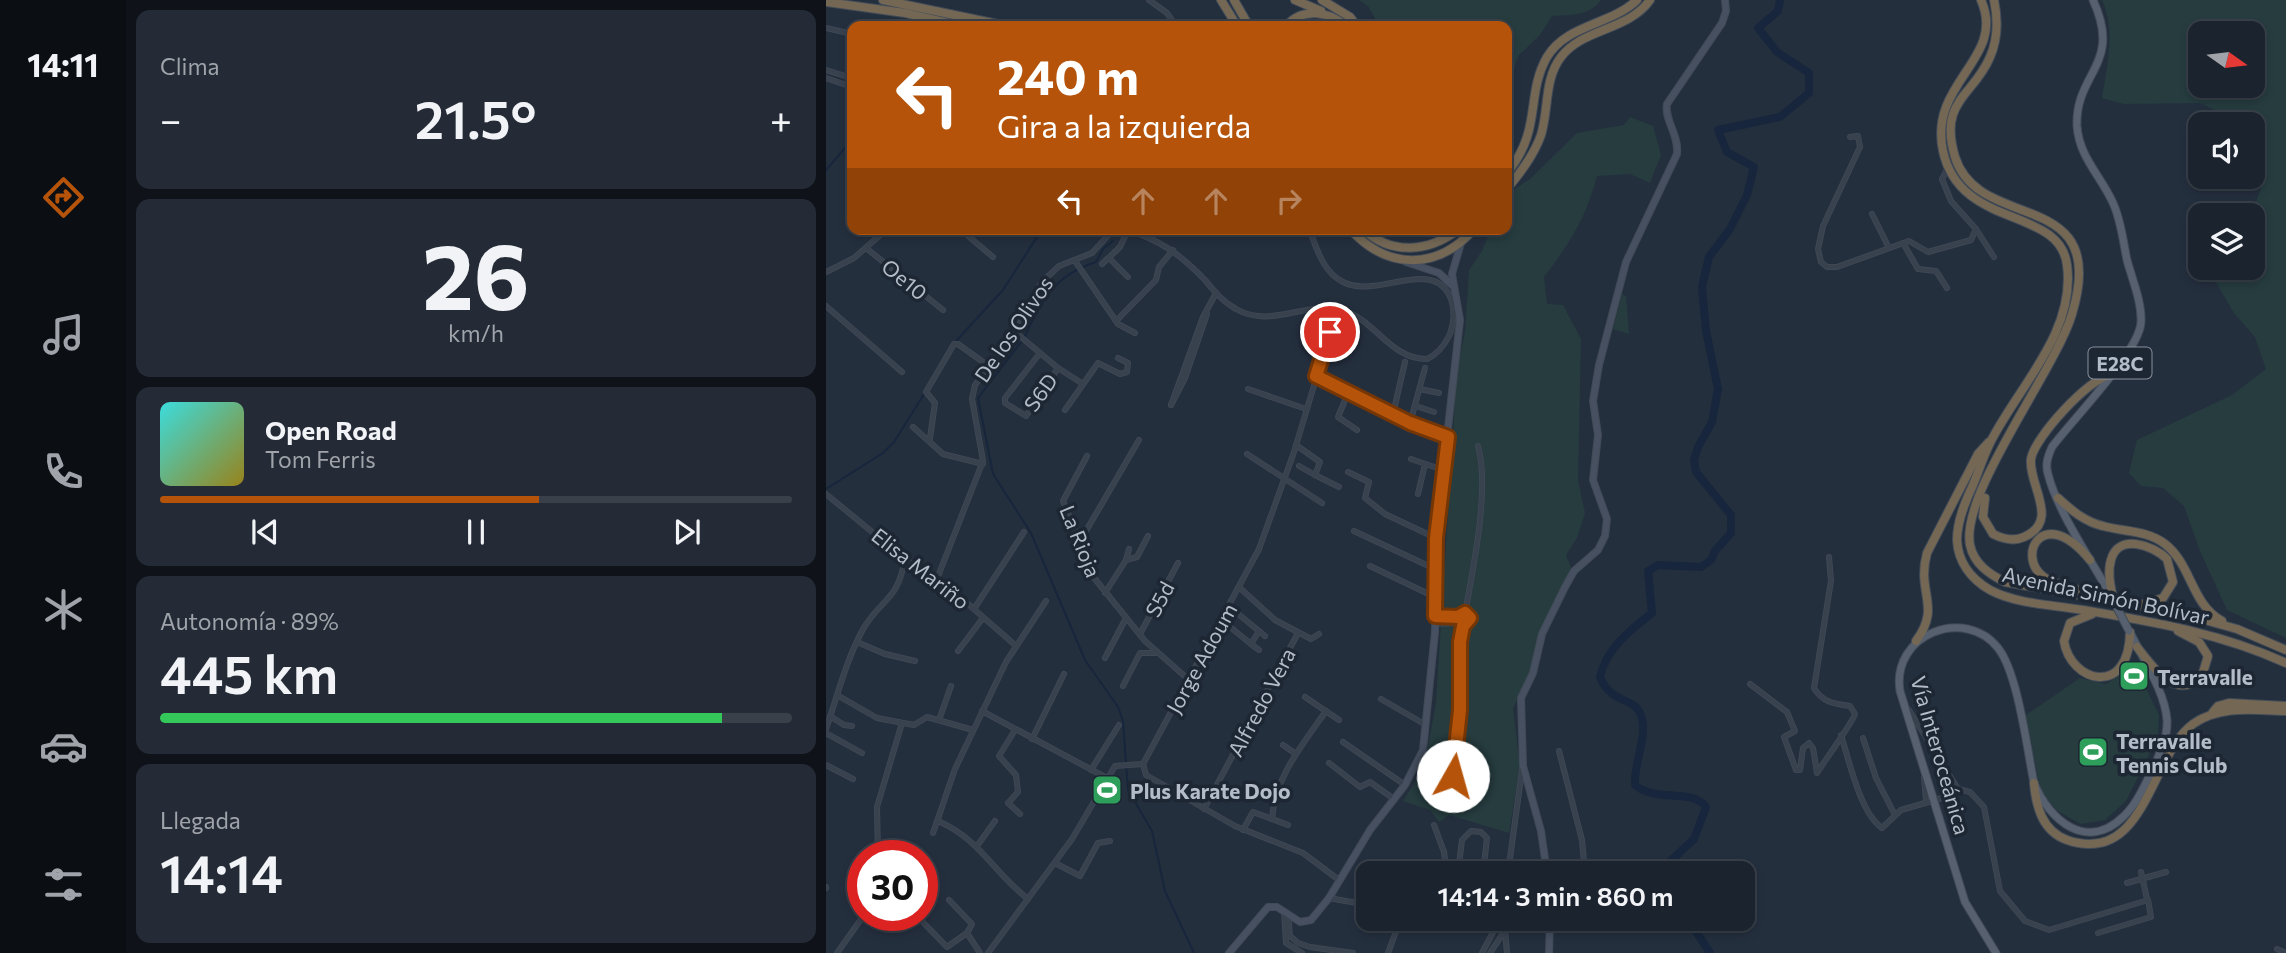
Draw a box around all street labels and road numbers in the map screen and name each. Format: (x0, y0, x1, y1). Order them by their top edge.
street label: Oe10 (877, 253, 933, 305)
street label: De los Olivos (969, 271, 1057, 387)
road number: E28C (2088, 348, 2152, 378)
street label: S6D (1018, 368, 1062, 416)
street label: La Rioja (1055, 501, 1107, 581)
street label: Elisa Mariño (867, 522, 975, 614)
street label: Avenida Simón Bolívar (2000, 561, 2212, 629)
street label: S5d (1139, 577, 1179, 621)
street label: Jorge Adoum (1160, 599, 1242, 717)
street label: Alfredo Vera (1222, 644, 1300, 760)
street label: Vía Interoceánica (1906, 673, 1976, 837)

